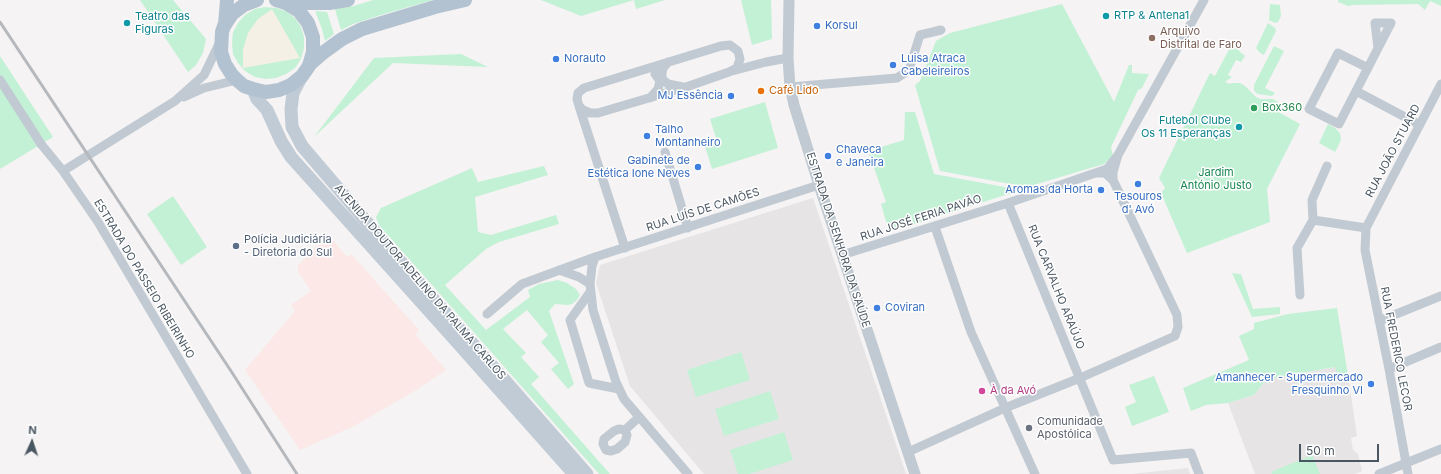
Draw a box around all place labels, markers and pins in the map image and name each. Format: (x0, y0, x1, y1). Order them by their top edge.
place label: RTP & Antena1 (1114, 9, 1189, 23)
place label: Teatro das Figuras (135, 10, 190, 36)
marker: RTP & Antena1 (1101, 11, 1111, 21)
marker: Teatro das Figuras (122, 18, 132, 28)
place label: Korsul (825, 19, 858, 33)
marker: Korsul (812, 21, 822, 31)
place label: Arquivo Distrital de Faro (1160, 25, 1242, 51)
marker: Arquivo Distrital de Faro (1147, 33, 1157, 43)
place label: Norauto (564, 52, 606, 66)
place label: Luisa Atraca Cabeleireiros (901, 52, 969, 78)
marker: Norauto (551, 54, 561, 64)
marker: Luisa Atraca Cabeleireiros (888, 60, 898, 70)
place label: Café Lido (769, 84, 819, 98)
marker: Café Lido (756, 86, 766, 96)
place label: MJ Essência (657, 89, 723, 103)
marker: MJ Essência (726, 91, 736, 101)
place label: Box360 (1262, 101, 1302, 115)
marker: Box360 (1249, 103, 1259, 113)
place label: Futebol Clube Os 11 Esperanças (1141, 114, 1231, 140)
marker: Futebol Clube Os 11 Esperanças (1234, 122, 1244, 132)
place label: Talho Montanheiro (655, 123, 720, 149)
marker: Talho Montanheiro (642, 131, 652, 141)
place label: Chaveca e Janeira (836, 143, 884, 169)
marker: Chaveca e Janeira (823, 151, 833, 161)
place label: Gabinete de Estética Ione Neves (588, 154, 690, 180)
marker: Gabinete de Estética Ione Neves (693, 162, 703, 172)
marker: Tesouros d' Avó (1133, 179, 1143, 189)
place label: Aromas da Horta (1005, 183, 1093, 197)
marker: Aromas da Horta (1096, 185, 1106, 195)
place label: Tesouros d' Avó (1114, 190, 1162, 216)
place label: Polícia Judiciária - Diretoria do Sul (244, 233, 332, 259)
marker: Polícia Judiciária - Diretoria do Sul (231, 241, 241, 251)
place label: Coviran (885, 301, 925, 315)
marker: Coviran (872, 303, 882, 313)
place label: Amanhecer - Supermercado Fresquinho VI (1215, 371, 1363, 397)
marker: Amanhecer - Supermercado Fresquinho VI (1366, 379, 1376, 389)
place label: À da Avó (990, 384, 1036, 398)
marker: À da Avó (977, 386, 987, 396)
place label: Comunidade Apostólica (1037, 415, 1103, 441)
marker: Comunidade Apostólica (1024, 423, 1034, 433)

